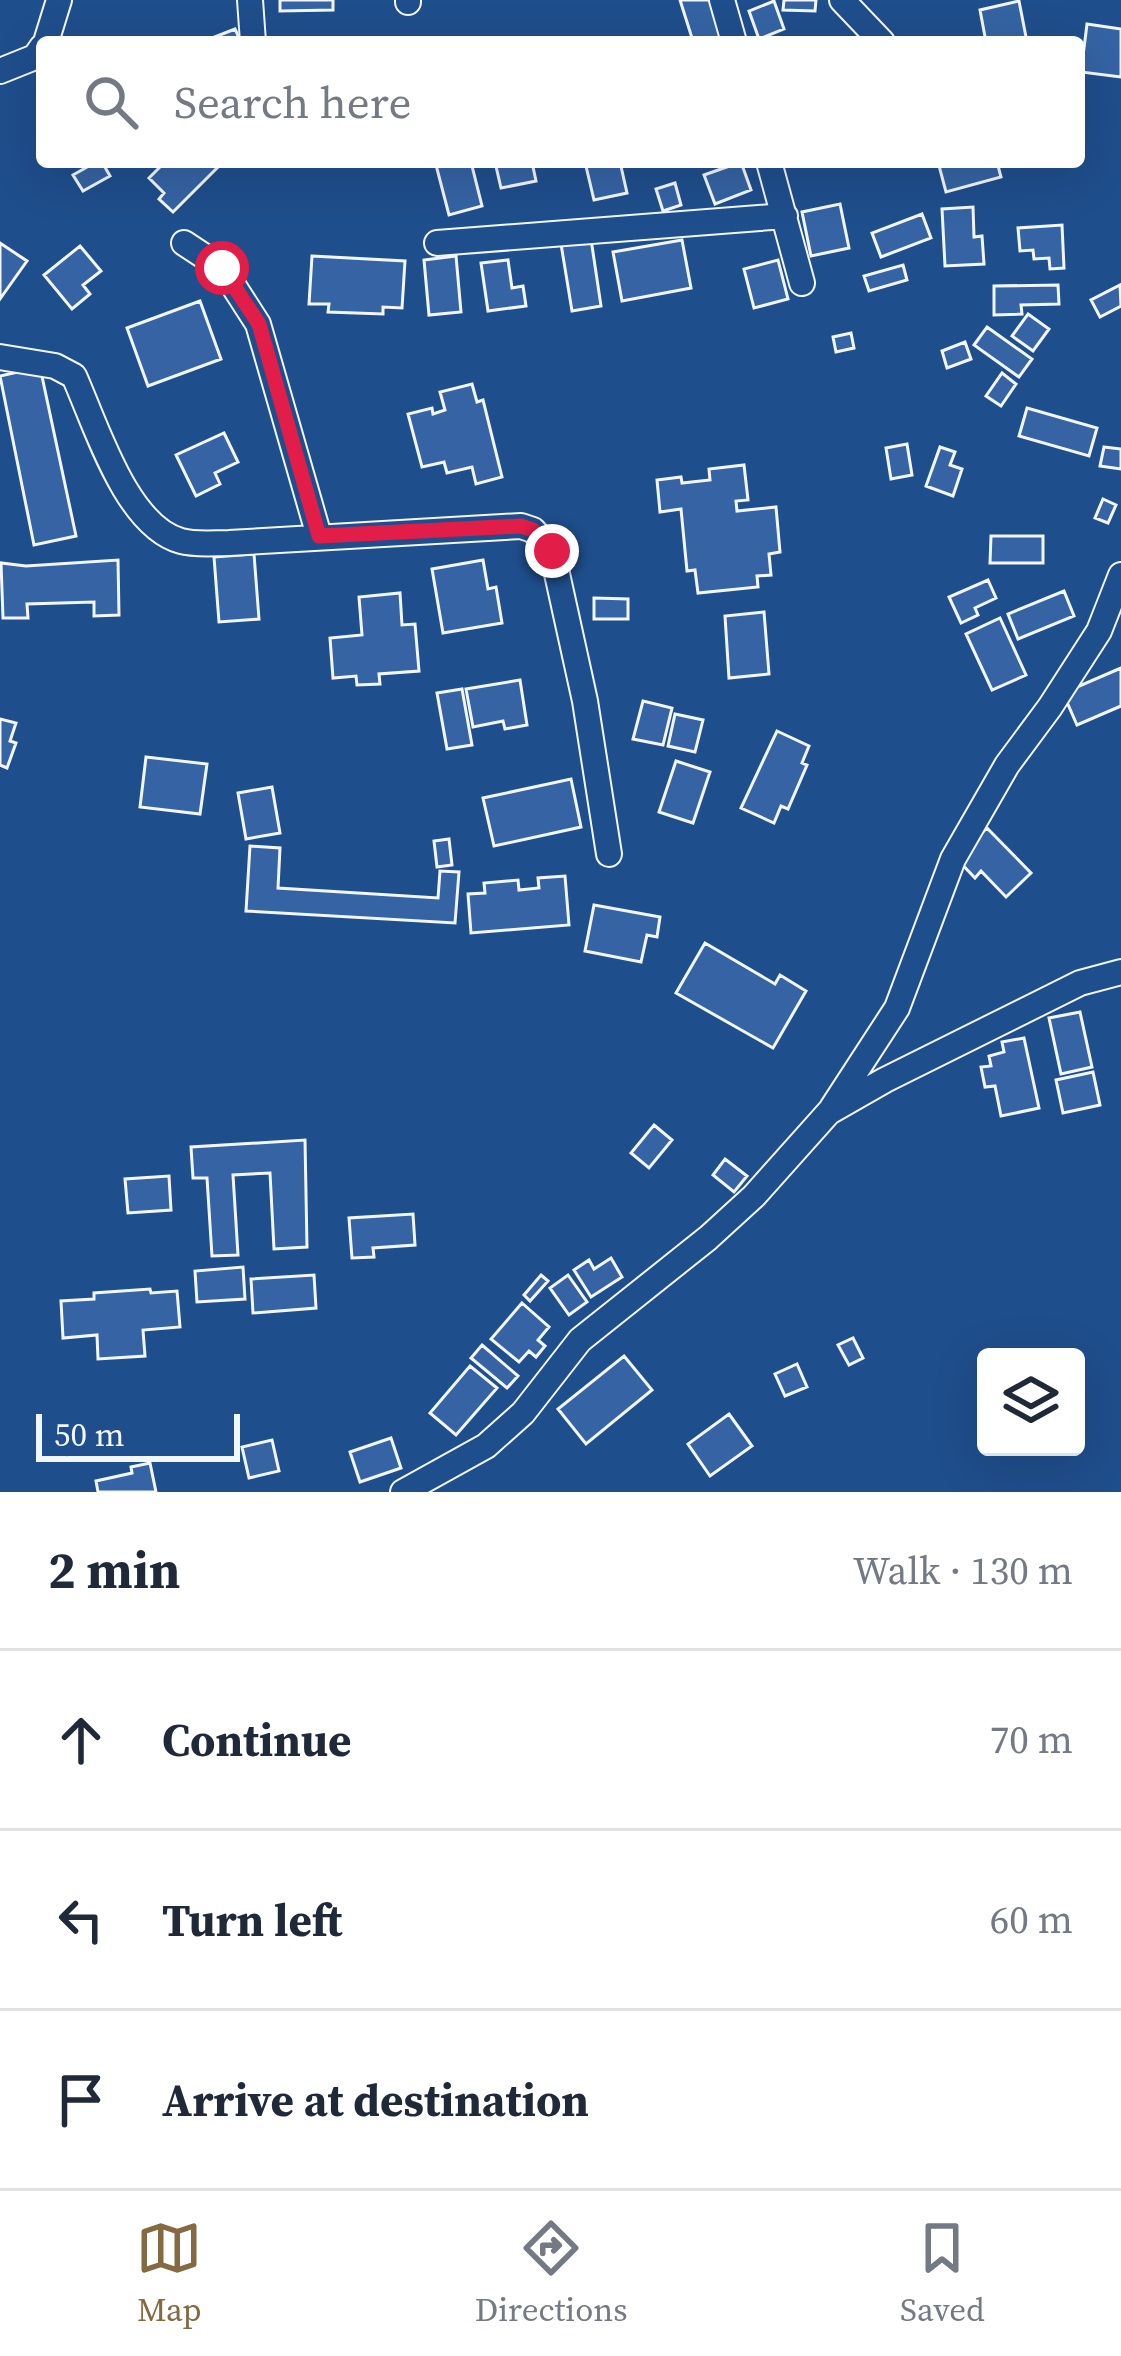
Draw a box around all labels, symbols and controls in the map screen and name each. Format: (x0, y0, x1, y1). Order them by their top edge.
search box (36, 36, 1085, 168)
icon: search (78, 69, 144, 135)
text: Search here (174, 71, 411, 133)
route start (195, 241, 249, 295)
route end (525, 524, 579, 578)
map controls (977, 1348, 1085, 1456)
button: layers (977, 1348, 1085, 1456)
scale bar (36, 1408, 240, 1461)
text: 50 m (54, 1412, 124, 1457)
text: 2 min (48, 1535, 180, 1605)
text: Walk · 130 m (853, 1544, 1073, 1597)
icon: ahead (48, 1707, 114, 1773)
text: Continue (162, 1709, 351, 1771)
text: 70 m (990, 1713, 1073, 1766)
icon: left (48, 1887, 114, 1953)
text: Turn left (162, 1889, 342, 1951)
text: 60 m (990, 1893, 1073, 1946)
icon: arrive (48, 2067, 114, 2133)
text: Arrive at destination (162, 2069, 589, 2131)
tab: Map (136, 2215, 202, 2332)
tab: Directions (475, 2215, 628, 2332)
tab: Saved (900, 2215, 985, 2332)

